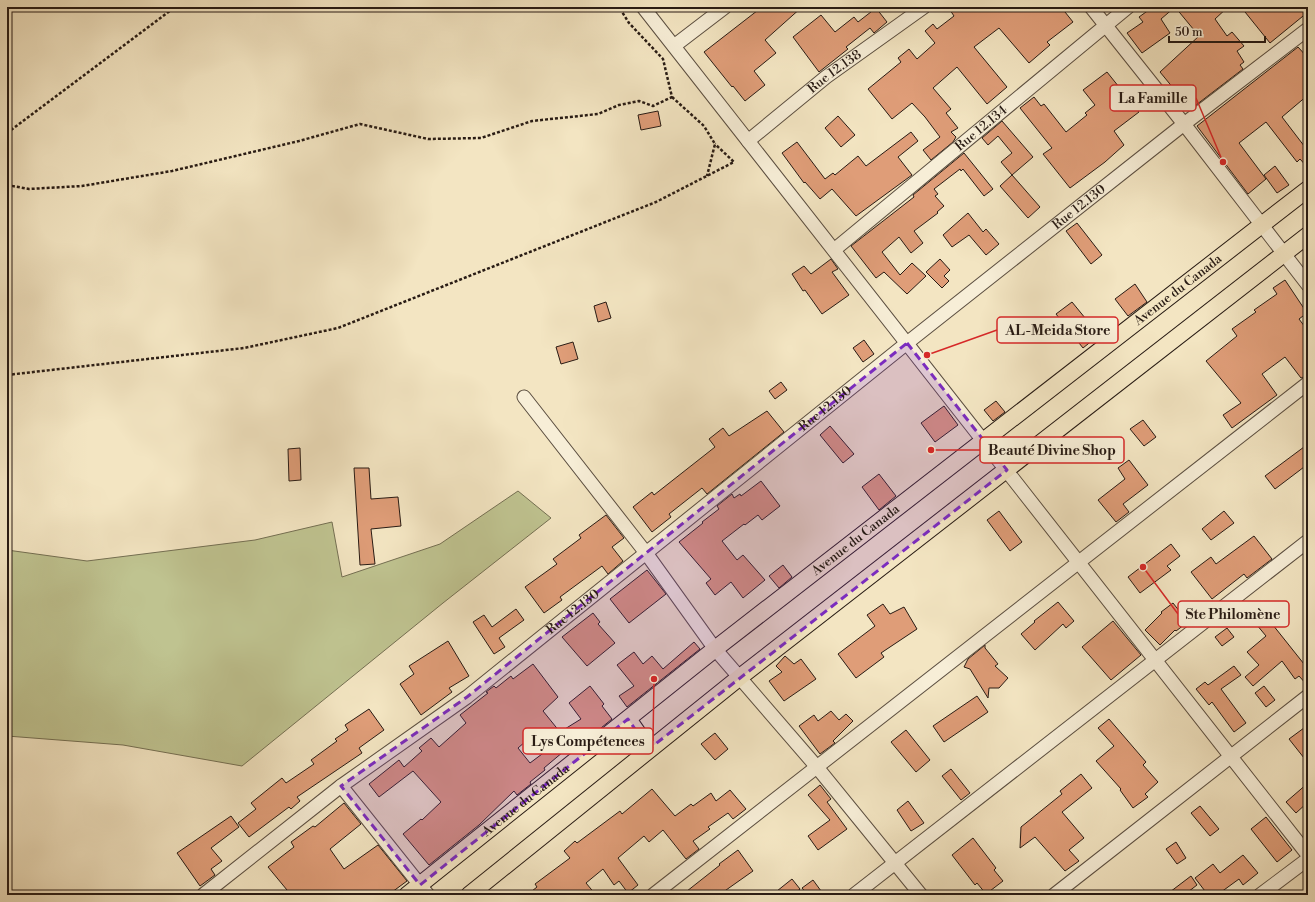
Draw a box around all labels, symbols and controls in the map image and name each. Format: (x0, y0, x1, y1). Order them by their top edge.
scale bar (1169, 18, 1265, 44)
text: 50 m (1175, 25, 1203, 40)
street label: Rue 12.138 (804, 46, 864, 97)
callout: La Famille (1110, 85, 1196, 111)
text: La Famille (1118, 90, 1188, 108)
street label: Rue 12.134 (952, 102, 1011, 155)
street label: Rue 12.130 (1049, 181, 1109, 233)
street label: Avenue du Canada (1130, 251, 1225, 330)
callout: AL-Meida Store (997, 317, 1118, 343)
text: AL-Meida Store (1004, 322, 1111, 340)
street label: Rue 12.130 (796, 382, 855, 435)
callout: Beauté Divine Shop (980, 437, 1124, 463)
text: Beauté Divine Shop (988, 442, 1116, 460)
street label: Avenue du Canada (808, 501, 903, 580)
street label: Rue 12.130 (543, 585, 603, 638)
callout: Ste Philomène (1178, 601, 1289, 627)
text: Ste Philomène (1185, 606, 1281, 624)
callout: Lys Compétences (523, 728, 653, 754)
text: Lys Compétences (531, 733, 645, 751)
street label: Avenue du Canada (478, 760, 573, 840)

